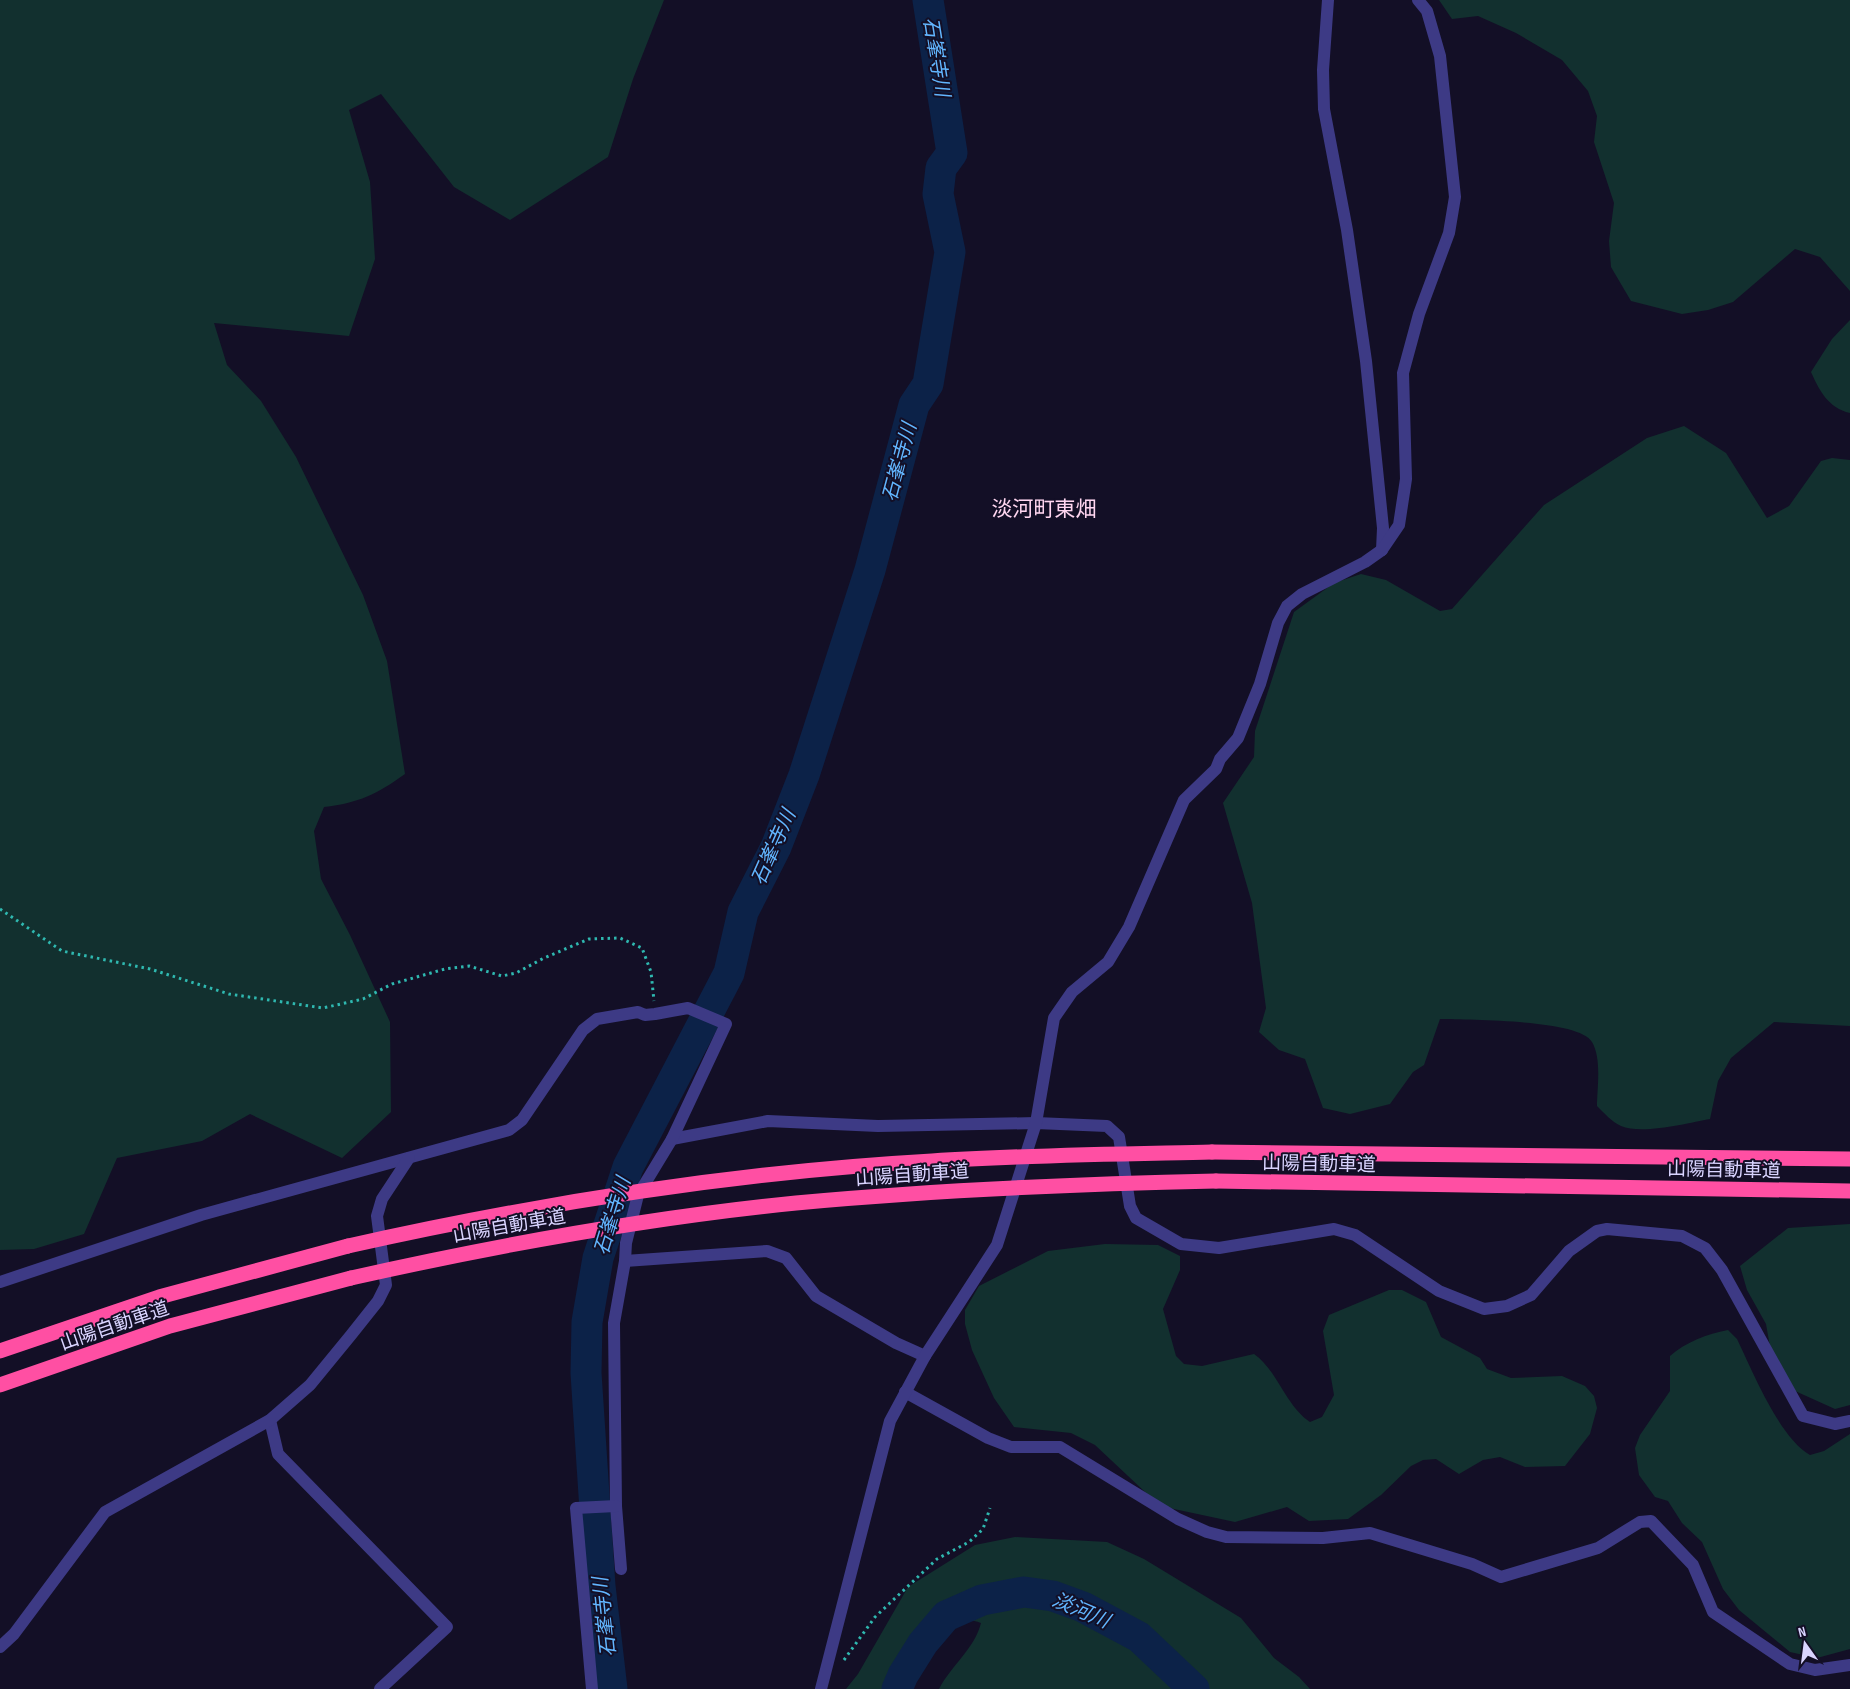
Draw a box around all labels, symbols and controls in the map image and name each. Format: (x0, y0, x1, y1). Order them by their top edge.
water label: 石峯寺川 (918, 16, 954, 101)
water label: 石峯寺川 (878, 419, 922, 504)
district label: 淡河町東畑 (992, 497, 1097, 522)
water label: 石峯寺川 (747, 804, 802, 889)
street label: 山陽自動車道 (1262, 1152, 1376, 1177)
street label: 山陽自動車道 (1667, 1158, 1781, 1183)
street label: 山陽自動車道 (854, 1160, 970, 1191)
water label: 石峯寺川 (590, 1173, 637, 1258)
street label: 山陽自動車道 (451, 1205, 567, 1248)
street label: 山陽自動車道 (57, 1297, 172, 1356)
water label: 石峯寺川 (589, 1574, 621, 1658)
water label: 淡河川 (1048, 1588, 1115, 1634)
north arrow (1780, 1619, 1830, 1669)
text: N (1796, 1623, 1808, 1641)

